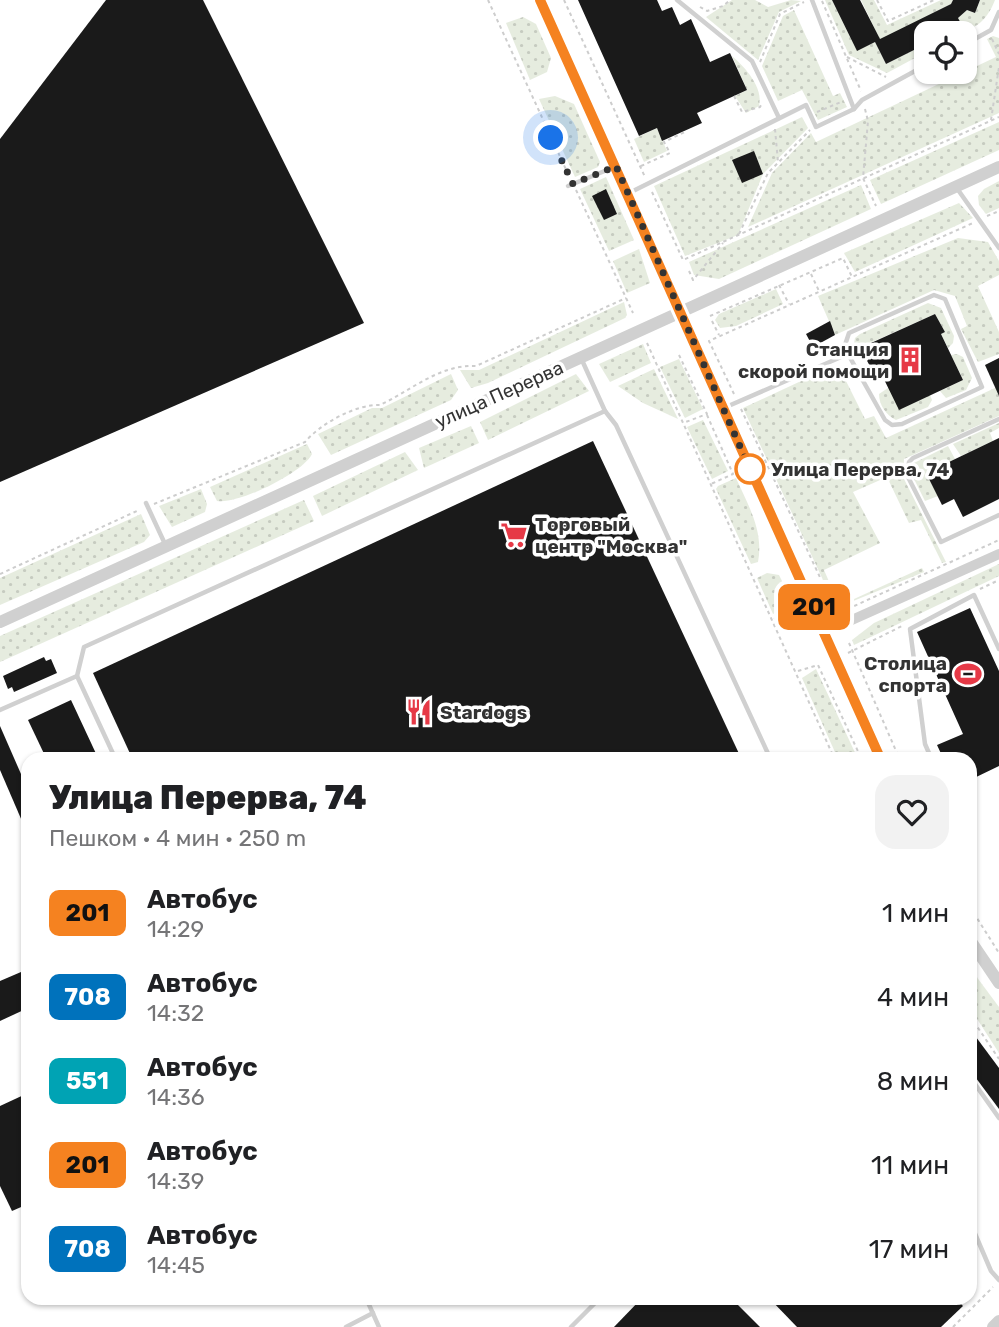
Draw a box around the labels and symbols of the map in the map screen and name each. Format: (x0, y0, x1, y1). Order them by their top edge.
your location (533, 120, 568, 155)
place label: Станция скорой помощи (738, 338, 889, 383)
building icon: Станция скорой помощи (895, 345, 925, 375)
street label: улица Перерва (432, 356, 567, 433)
marker: Улица Перерва, 74 (735, 454, 765, 484)
place label: Улица Перерва, 74 (771, 458, 949, 481)
place label: Торговый центр "Москва" (535, 513, 687, 558)
supermarket icon: Торговый центр "Москва" (499, 520, 529, 550)
line badge: 201 (774, 584, 854, 630)
place label: Столица спорта (864, 652, 947, 697)
sports icon: Столица спорта (953, 659, 983, 689)
restaurant icon: Stardogs (404, 697, 434, 727)
place label: Stardogs (440, 701, 527, 724)

